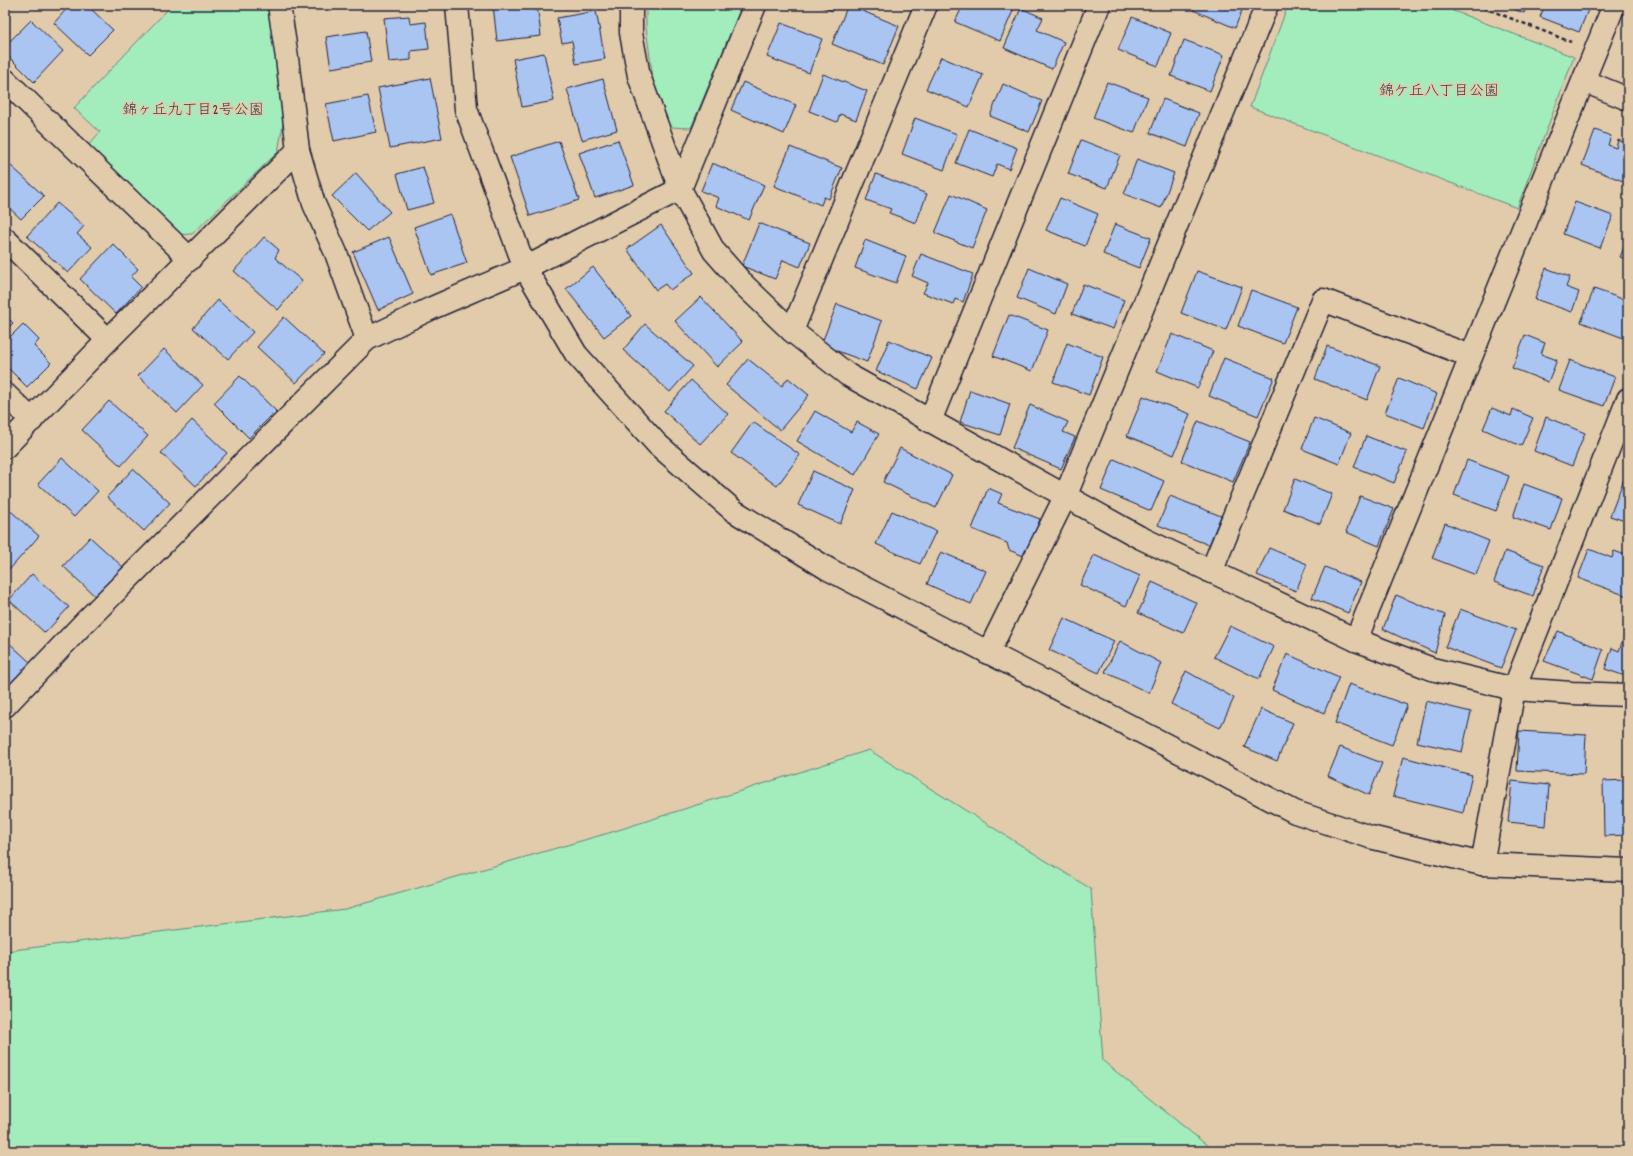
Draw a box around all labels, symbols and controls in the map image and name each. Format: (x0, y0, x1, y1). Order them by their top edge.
park label: 錦ケ丘八丁目公園 (1379, 81, 1499, 103)
park label: 錦ヶ丘九丁目2号公園 (122, 100, 264, 122)

